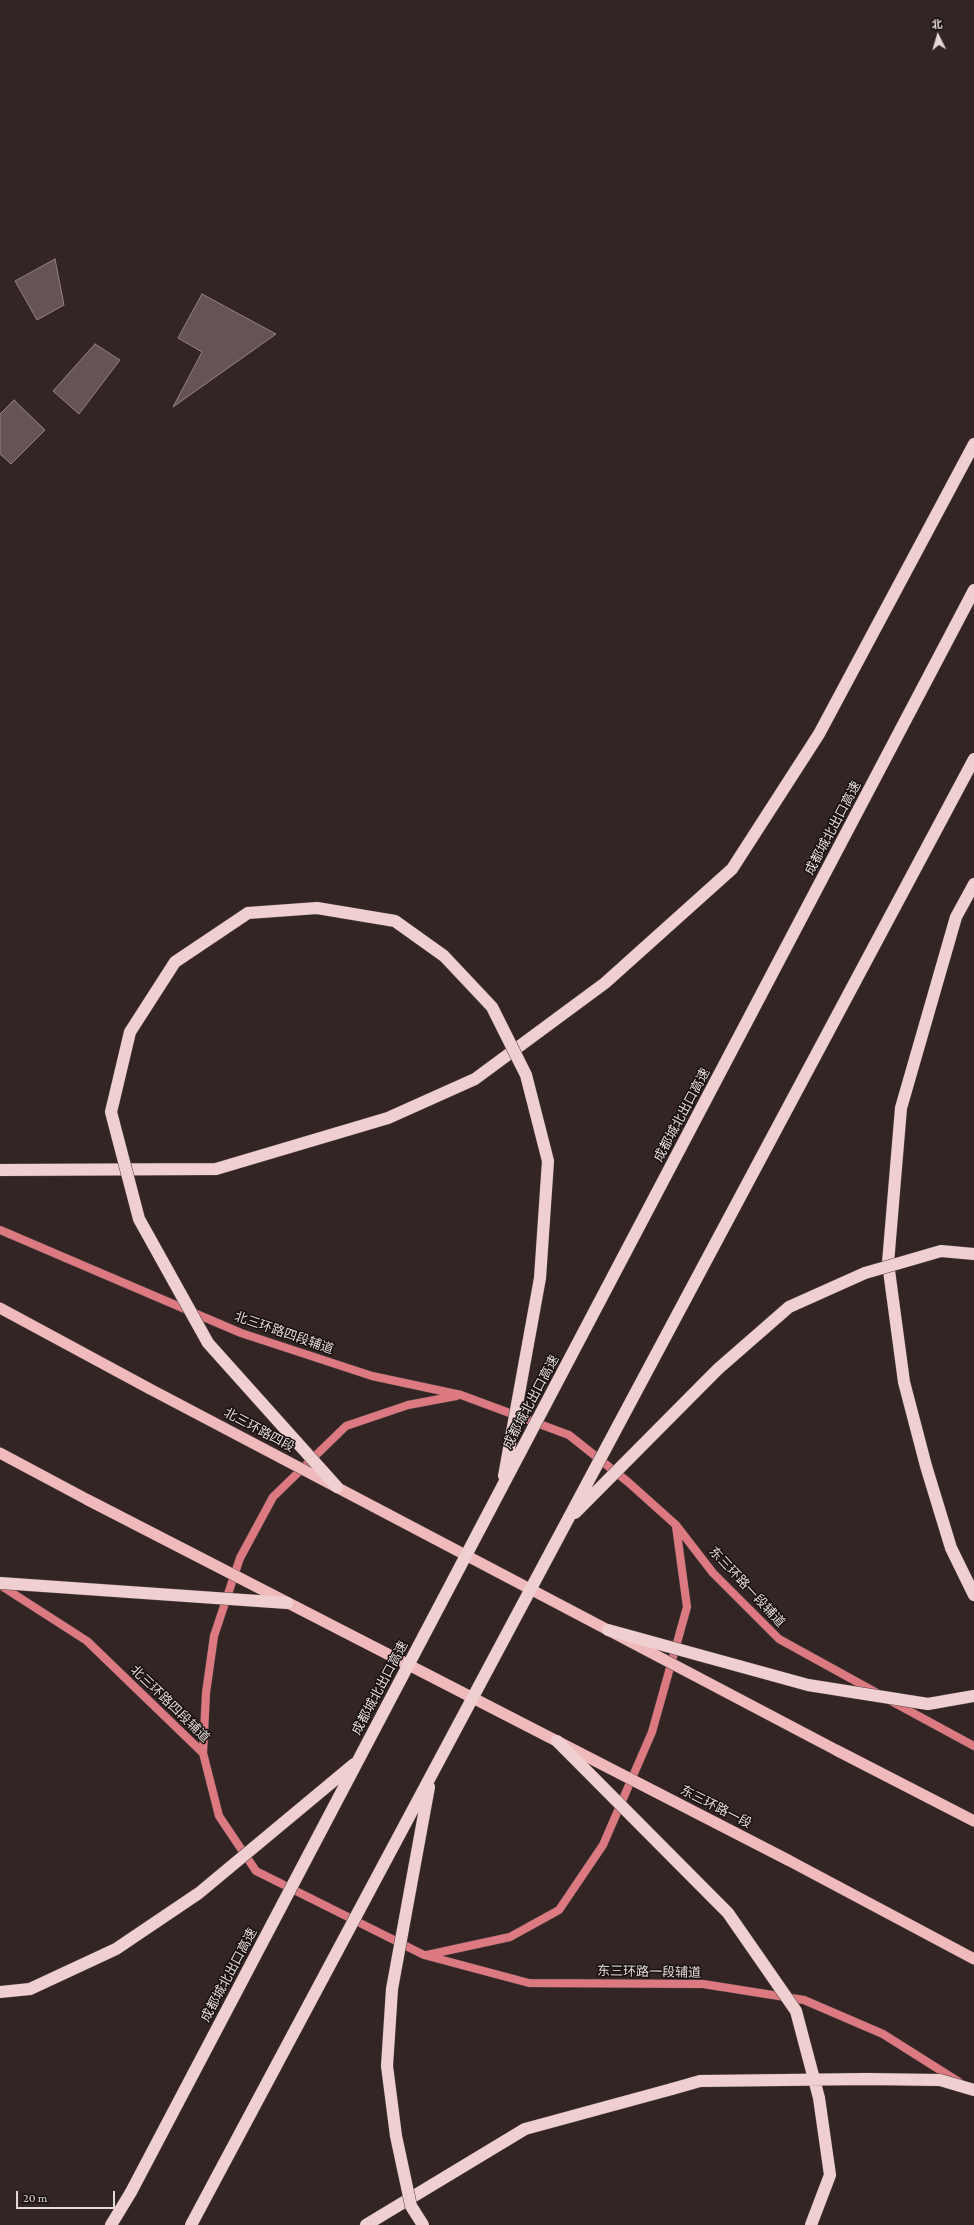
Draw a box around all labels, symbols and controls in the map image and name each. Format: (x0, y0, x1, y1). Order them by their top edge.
north arrow (918, 16, 958, 56)
text: 北 (931, 18, 943, 31)
street label: 成都城北出口高速 (802, 778, 864, 878)
street label: 成都城北出口高速 (651, 1065, 713, 1165)
street label: 北三环路四段辅道 (232, 1309, 336, 1357)
street label: 成都城北出口高速 (500, 1352, 562, 1452)
street label: 北三环路四段 (221, 1405, 297, 1455)
street label: 东三环路一段辅道 (706, 1544, 788, 1630)
street label: 成都城北出口高速 (349, 1638, 411, 1738)
street label: 北三环路四段辅道 (127, 1662, 213, 1746)
street label: 东三环路一段 (678, 1782, 754, 1832)
street label: 成都城北出口高速 (198, 1925, 260, 2025)
street label: 东三环路一段辅道 (597, 1963, 701, 1981)
scale bar (18, 2183, 117, 2209)
text: 20 m (23, 2191, 47, 2205)

